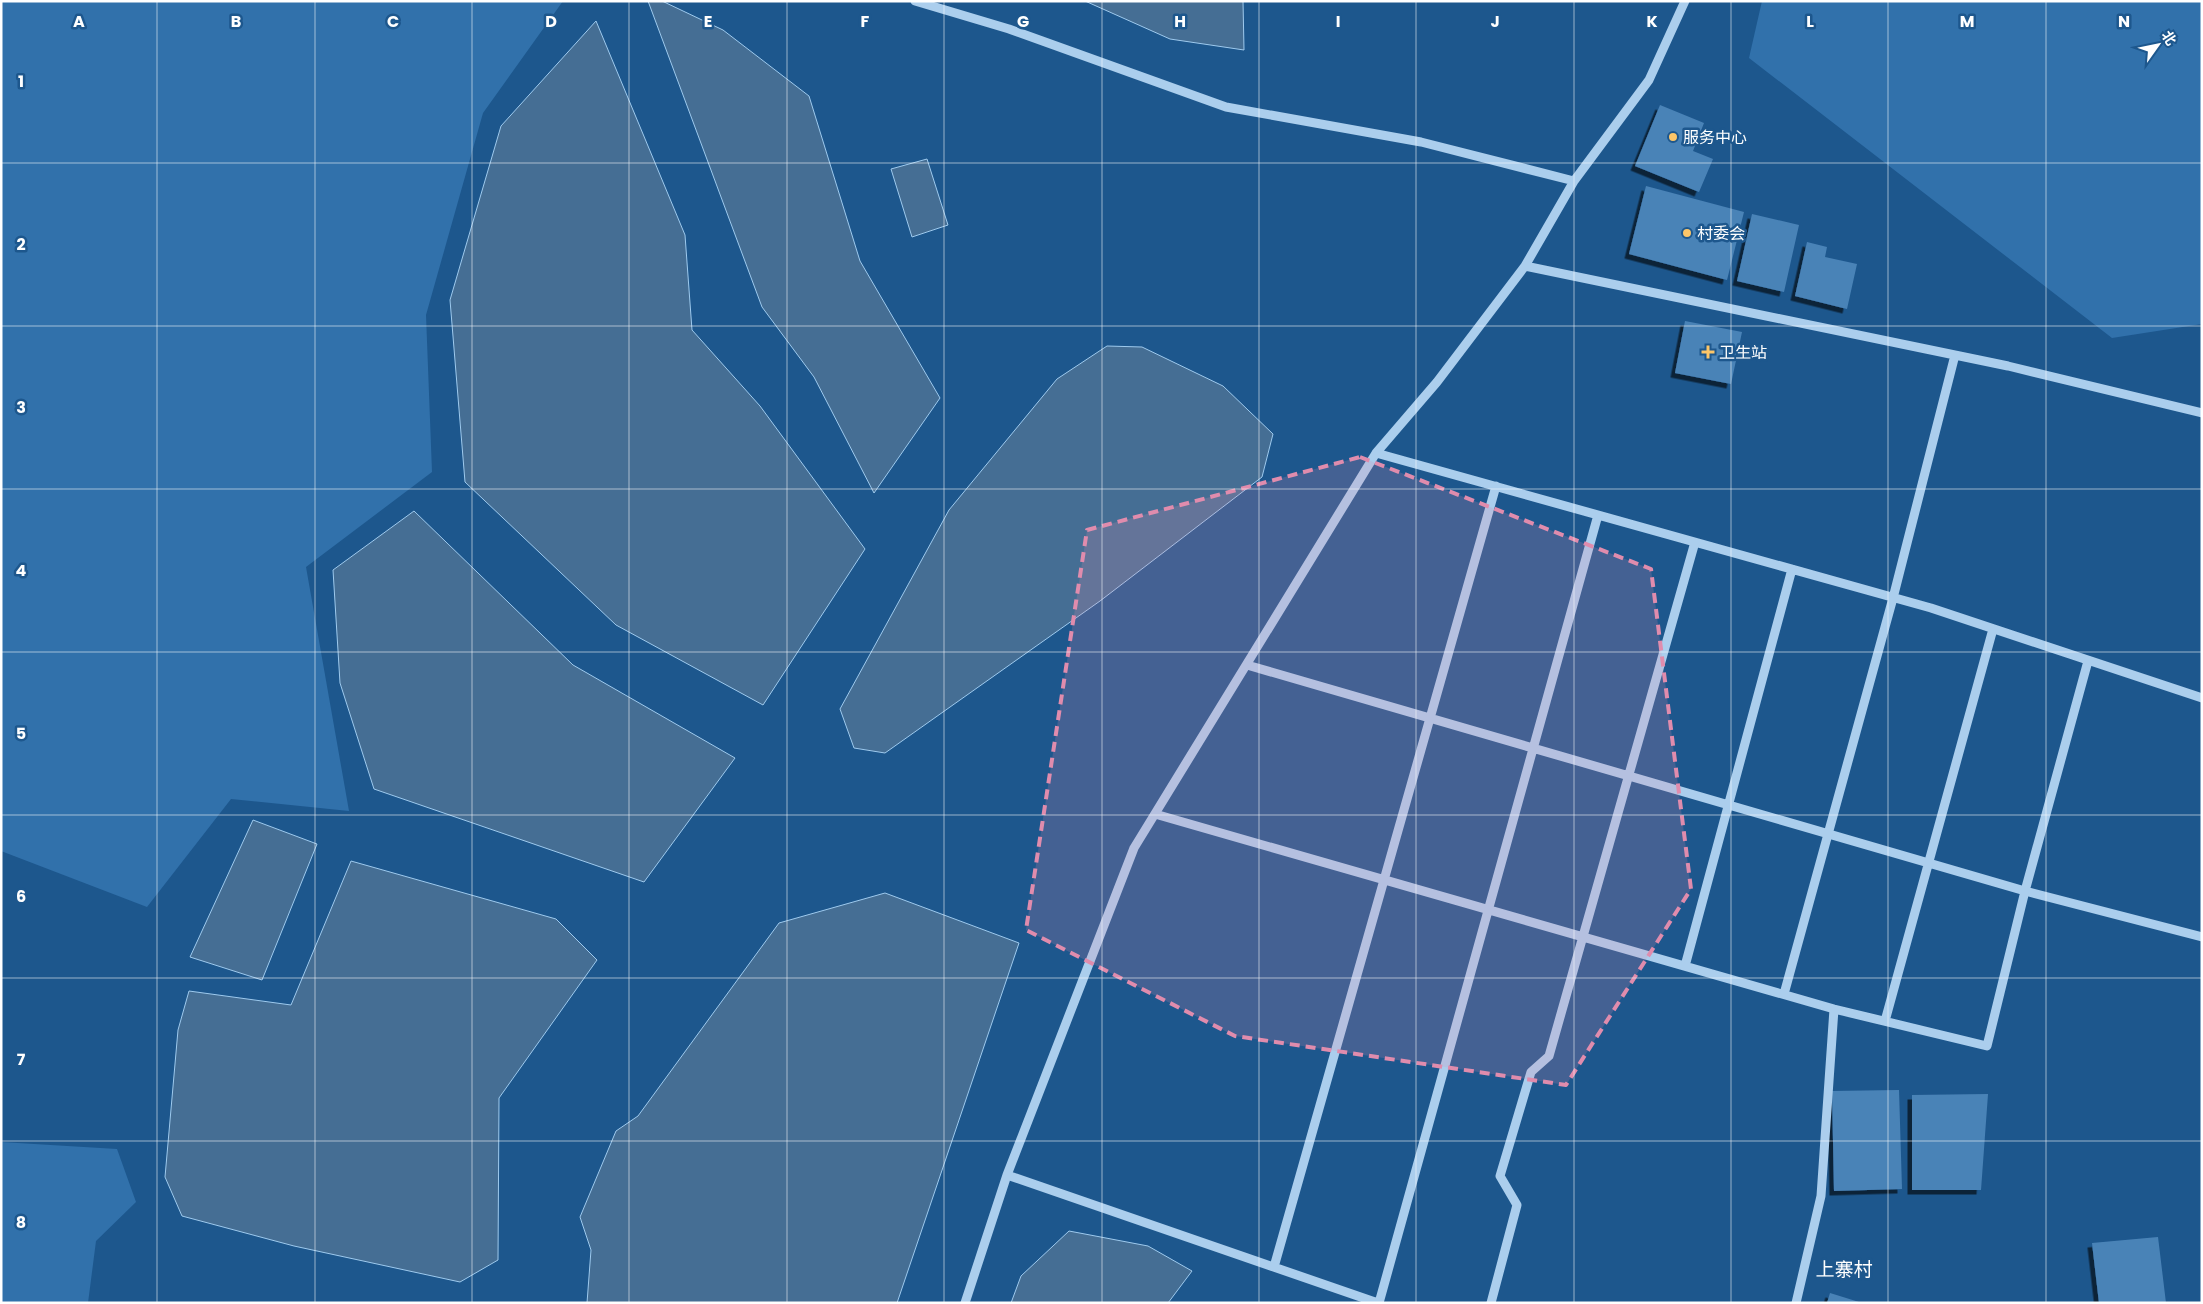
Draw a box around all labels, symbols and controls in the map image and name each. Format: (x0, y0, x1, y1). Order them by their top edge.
text: A (73, 10, 85, 33)
text: B (231, 10, 241, 33)
text: C (387, 10, 399, 33)
text: D (545, 10, 557, 33)
text: E (704, 10, 712, 33)
text: F (861, 10, 870, 33)
text: G (1017, 10, 1029, 33)
text: H (1174, 10, 1186, 33)
text: I (1336, 10, 1340, 33)
text: J (1490, 10, 1500, 33)
text: K (1646, 10, 1658, 33)
text: L (1806, 10, 1814, 33)
text: M (1960, 10, 1974, 33)
text: N (2118, 10, 2130, 33)
north arrow (2133, 20, 2183, 70)
text: 北 (2157, 27, 2181, 49)
text: 1 (18, 70, 24, 93)
place label: 服务中心 (1683, 126, 1747, 149)
marker: 服务中心 (1667, 131, 1679, 143)
place label: 村委会 (1697, 222, 1745, 245)
marker: 村委会 (1681, 227, 1693, 239)
text: 2 (16, 233, 26, 256)
place label: 卫生站 (1719, 341, 1767, 364)
marker: 卫生站 (1701, 345, 1715, 359)
text: 3 (16, 396, 26, 419)
text: 4 (16, 559, 27, 582)
text: 5 (16, 722, 26, 745)
text: 6 (16, 885, 26, 908)
text: 7 (17, 1048, 26, 1071)
text: 8 (16, 1211, 26, 1234)
district label: 上寨村 (1815, 1256, 1873, 1283)

